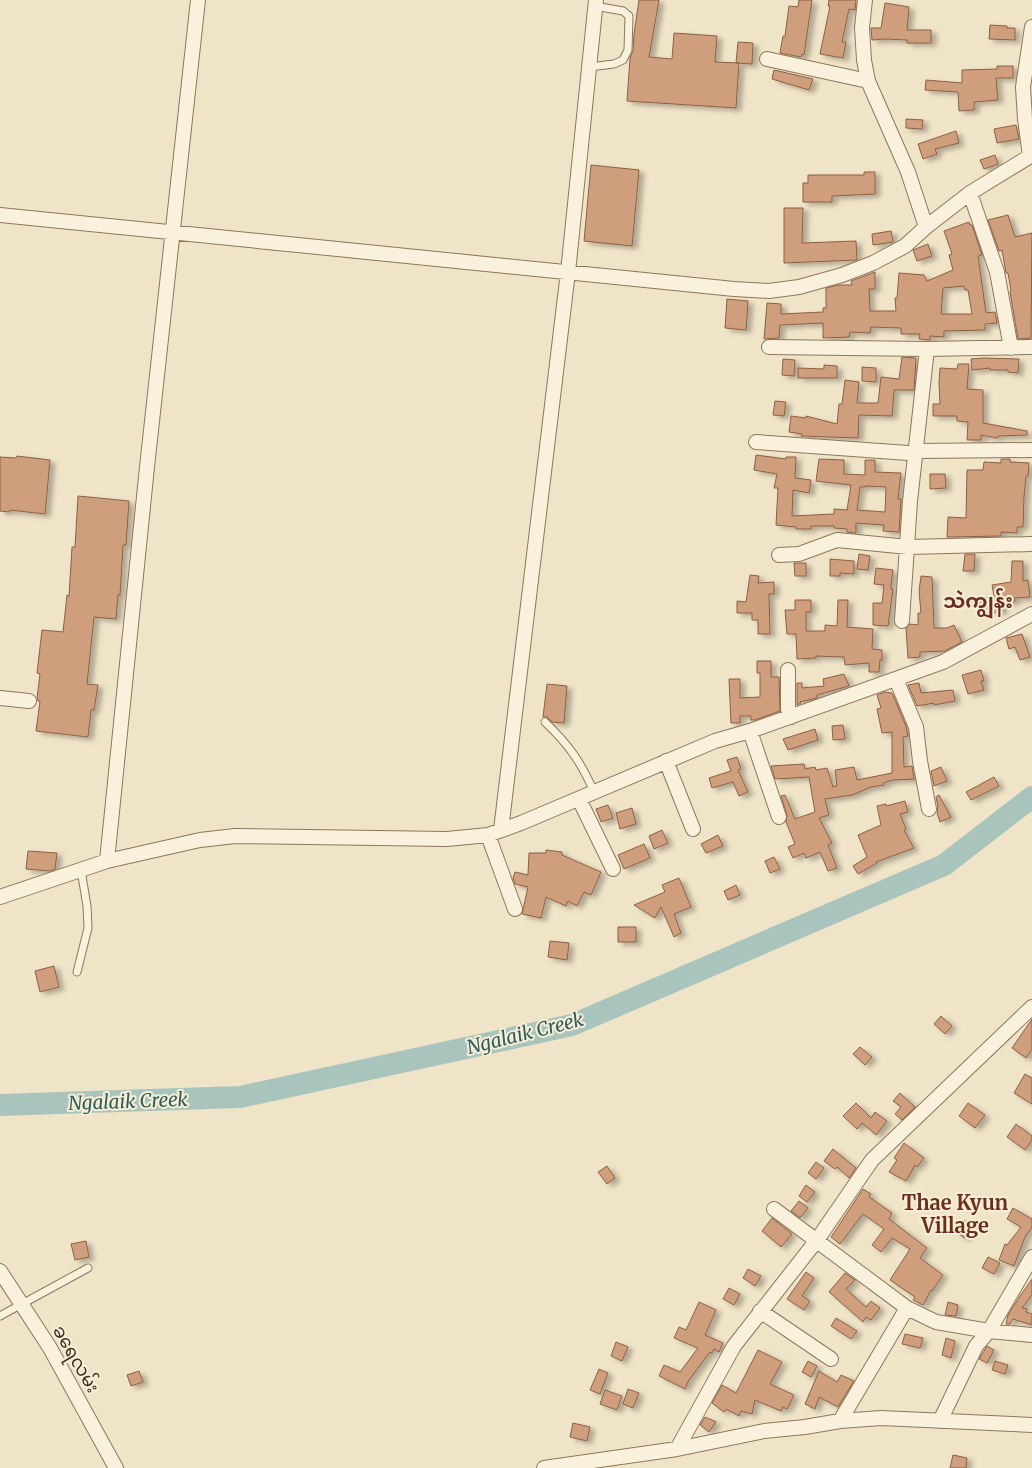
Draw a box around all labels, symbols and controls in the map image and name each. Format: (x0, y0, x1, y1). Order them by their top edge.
district label: သဲကျွန်း (943, 588, 1013, 619)
water label: Ngalaik Creek (464, 1007, 586, 1059)
water label: Ngalaik Creek (68, 1087, 189, 1115)
district label: Thae Kyun Village (902, 1190, 1009, 1238)
street label: ခရေလမ်း (44, 1320, 106, 1399)

